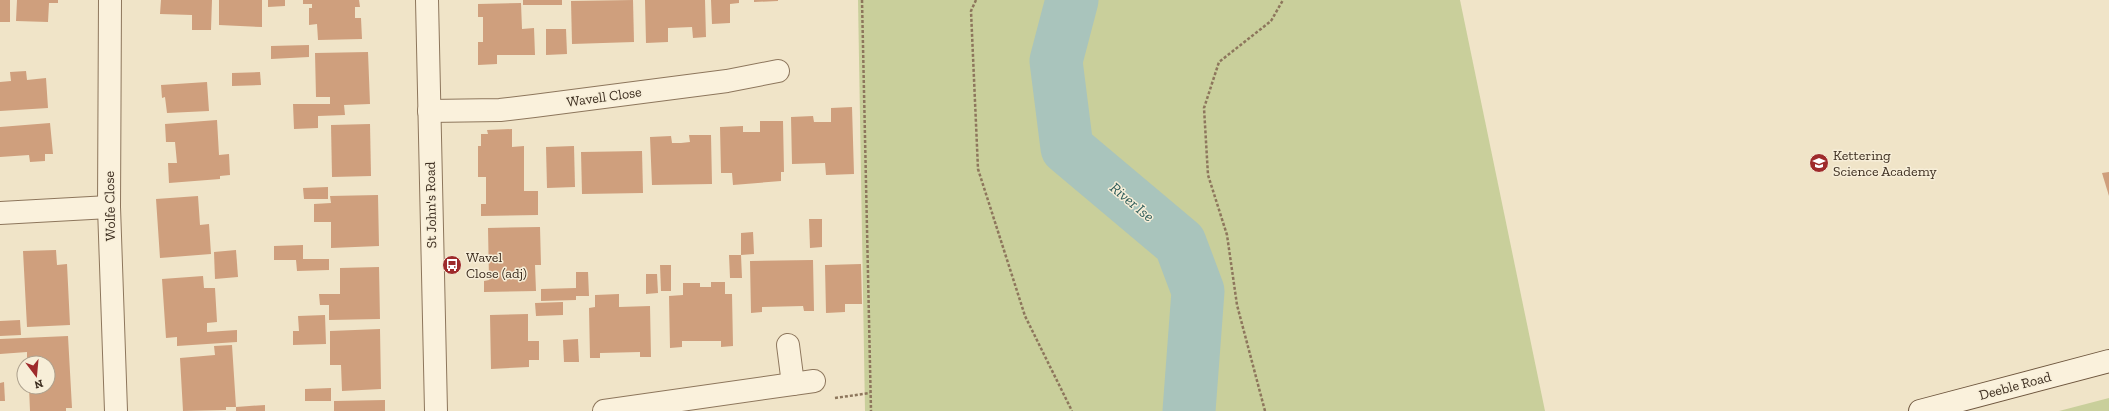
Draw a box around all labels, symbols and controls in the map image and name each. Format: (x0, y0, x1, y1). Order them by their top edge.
street label: Wavell Close (565, 83, 643, 111)
place label: Kettering Science Academy (1833, 147, 1937, 180)
school or university icon: Kettering Science Academy (1808, 152, 1830, 174)
street label: St John's Road (422, 161, 440, 248)
street label: Wolfe Close (101, 170, 119, 241)
water label: River Ise (1106, 178, 1158, 226)
place label: Wavel Close (adj) (466, 249, 527, 282)
bus stop icon: Wavel Close (adj) (441, 254, 463, 276)
north arrow (16, 355, 56, 395)
street label: Deeble Road (1977, 368, 2053, 404)
text: N (32, 377, 44, 392)

